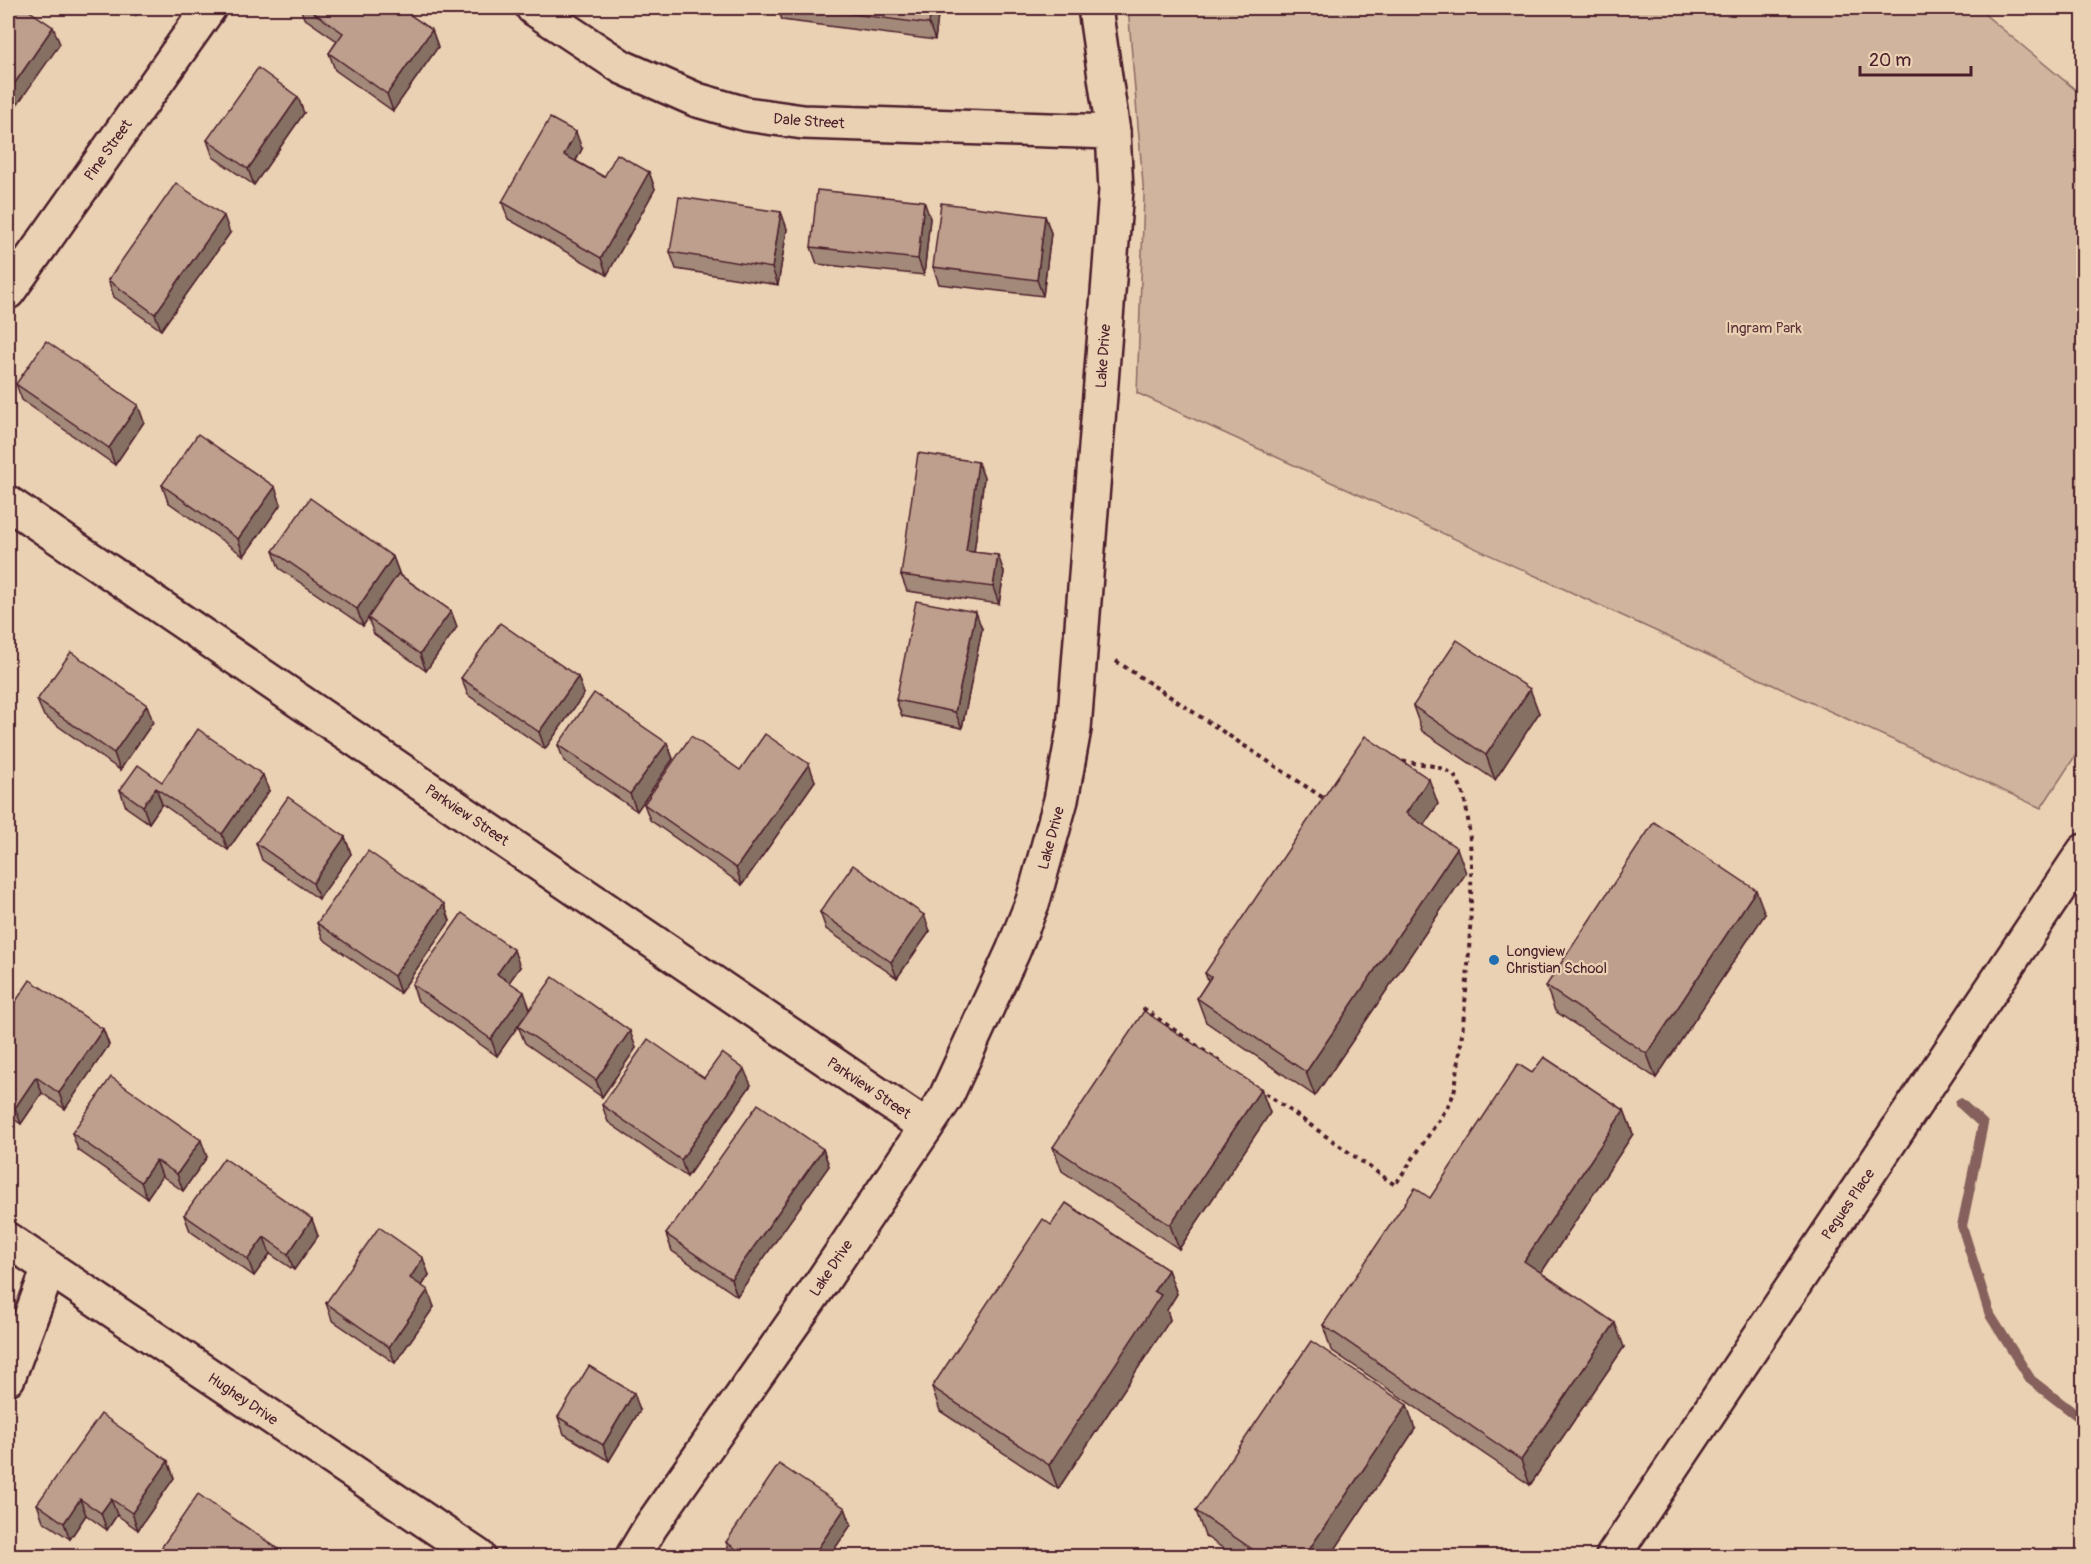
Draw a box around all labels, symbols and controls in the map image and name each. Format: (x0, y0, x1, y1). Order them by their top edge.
scale bar (1860, 39, 1971, 77)
text: 20 m (1869, 49, 1911, 72)
street label: Dale Street (773, 110, 846, 134)
street label: Pine Street (80, 115, 137, 185)
park label: Ingram Park (1726, 319, 1802, 338)
street label: Lake Drive (1092, 323, 1115, 389)
street label: Parkview Street (421, 780, 513, 851)
street label: Lake Drive (1034, 804, 1069, 872)
place label: Longview Christian School (1506, 942, 1607, 978)
marker: Longview Christian School (1487, 953, 1501, 967)
street label: Parkview Street (823, 1053, 915, 1124)
street label: Pegues Place (1818, 1164, 1880, 1244)
street label: Lake Drive (806, 1236, 858, 1300)
street label: Hughey Drive (204, 1369, 282, 1430)

